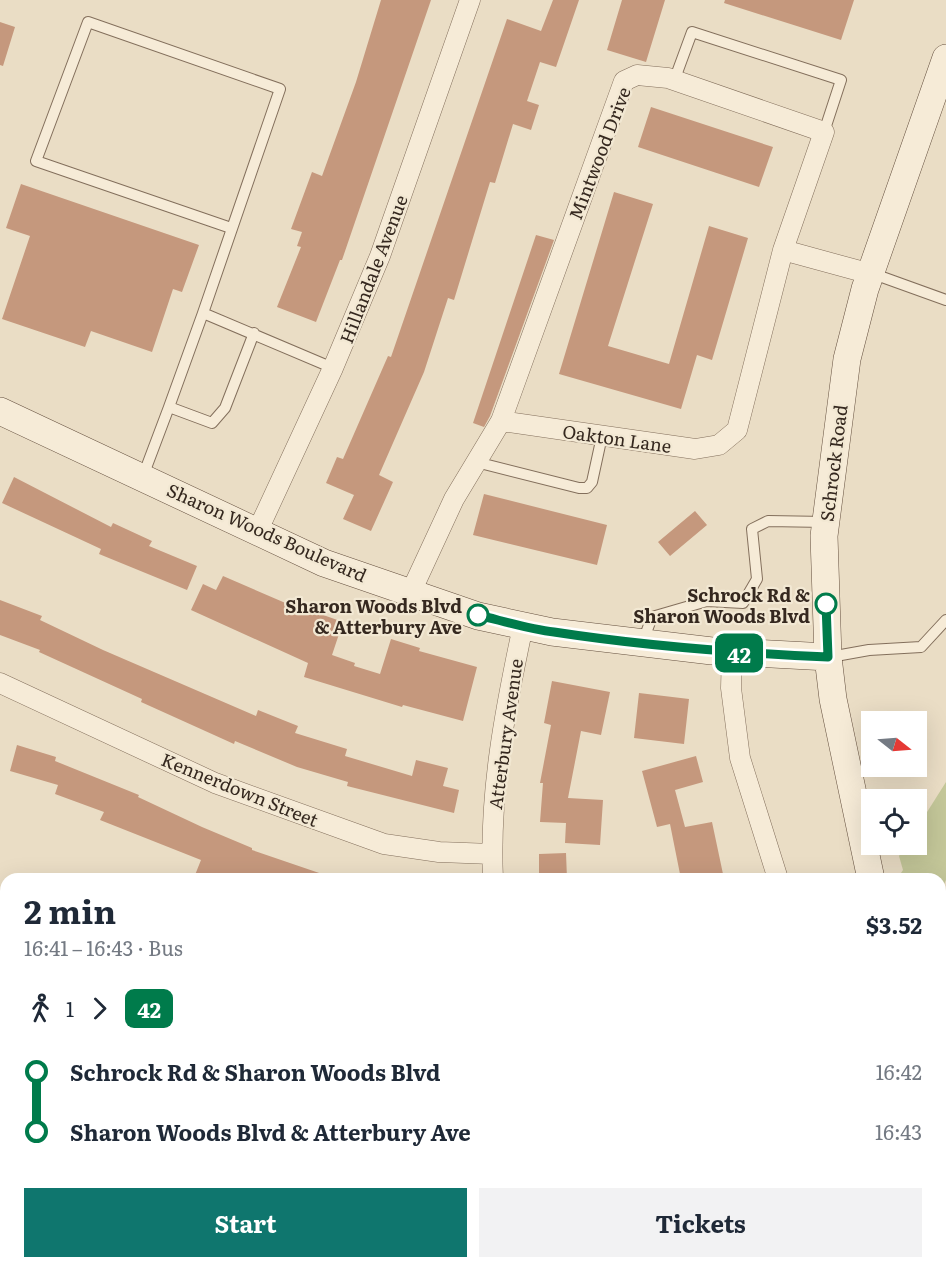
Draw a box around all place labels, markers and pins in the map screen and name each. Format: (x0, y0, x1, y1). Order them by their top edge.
place label: Schrock Rd & Sharon Woods Blvd (633, 581, 810, 629)
place label: Sharon Woods Blvd & Atterbury Ave (285, 592, 462, 640)
marker: Schrock Rd & Sharon Woods Blvd (815, 593, 837, 615)
marker: Sharon Woods Blvd & Atterbury Ave (467, 604, 489, 626)

